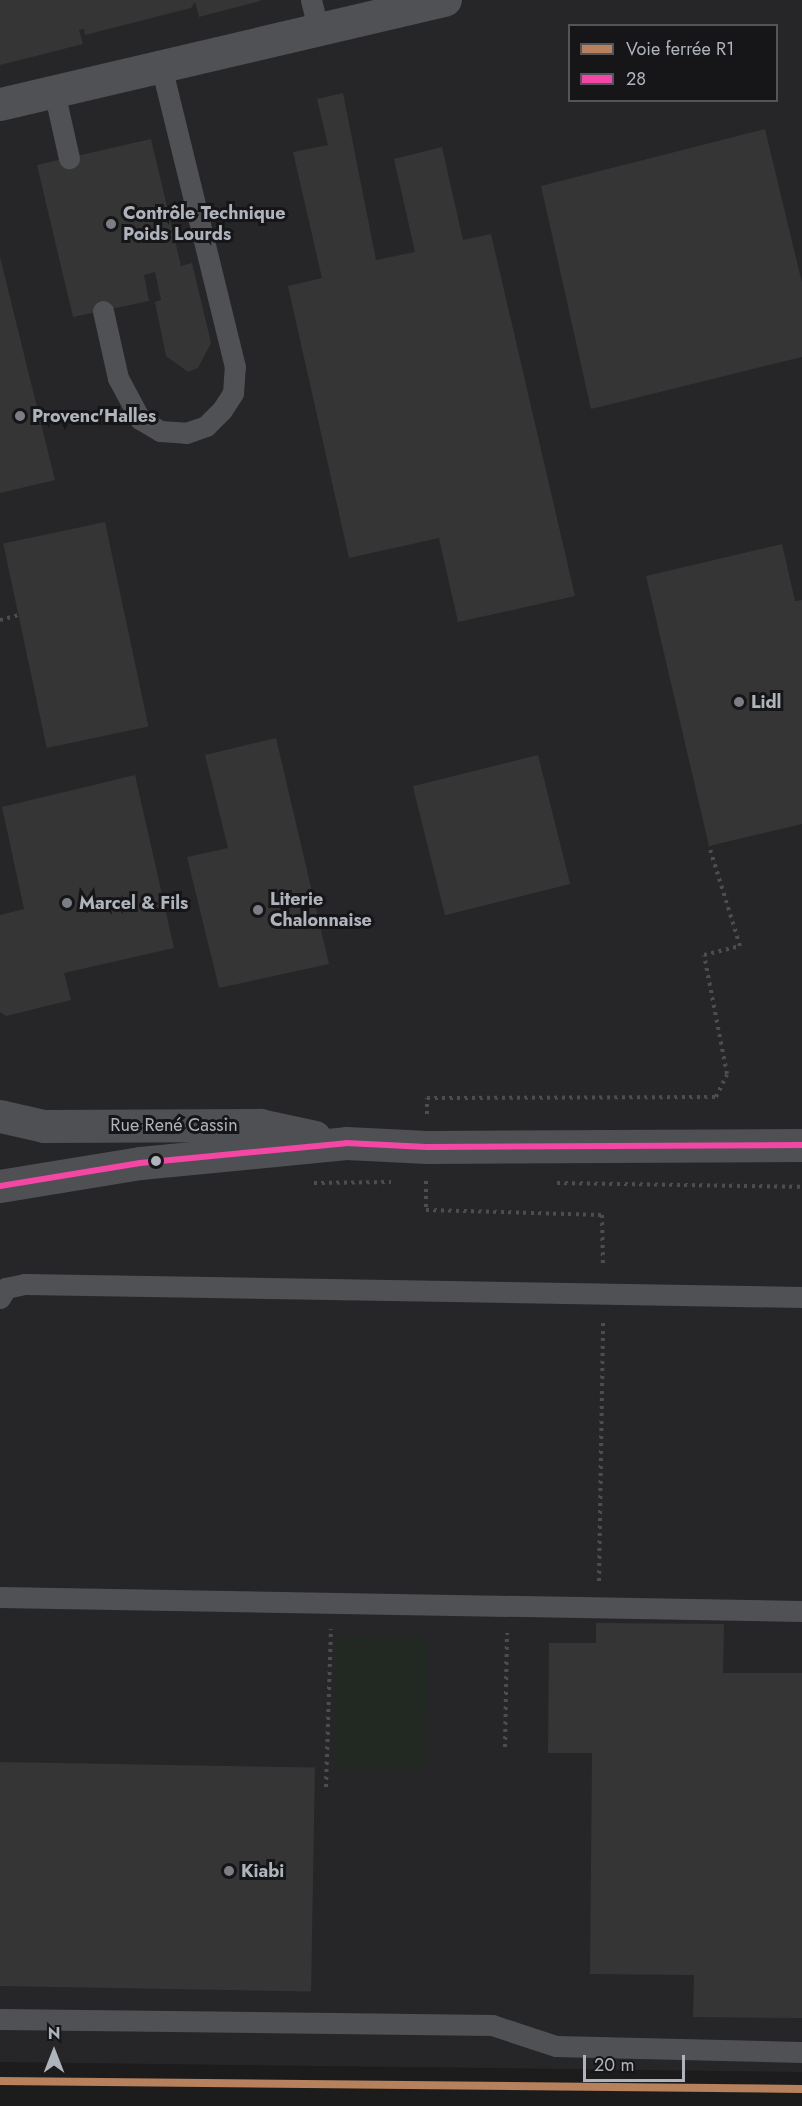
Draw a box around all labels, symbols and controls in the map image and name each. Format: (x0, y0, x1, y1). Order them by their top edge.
legend (568, 24, 778, 102)
text: Voie ferrée R1 (626, 36, 734, 62)
text: 28 (626, 66, 646, 92)
place label: Contrôle Technique Poids Lourds (123, 203, 285, 246)
marker: Contrôle Technique Poids Lourds (104, 217, 118, 231)
place label: Provenc'Halles (32, 405, 156, 427)
marker: Provenc'Halles (13, 409, 27, 423)
place label: Lidl (751, 691, 781, 713)
marker: Lidl (732, 695, 746, 709)
place label: Literie Chalonnaise (270, 889, 372, 932)
place label: Marcel & Fils (79, 892, 188, 914)
marker: Marcel & Fils (60, 896, 74, 910)
marker: Literie Chalonnaise (251, 903, 265, 917)
street label: Rue René Cassin (110, 1114, 238, 1136)
unlabelled marker (150, 1155, 162, 1167)
place label: Kiabi (241, 1860, 284, 1882)
marker: Kiabi (222, 1864, 236, 1878)
north arrow (24, 2022, 84, 2082)
text: N (48, 2022, 60, 2045)
scale bar (586, 2043, 688, 2081)
text: 20 m (594, 2052, 634, 2078)

